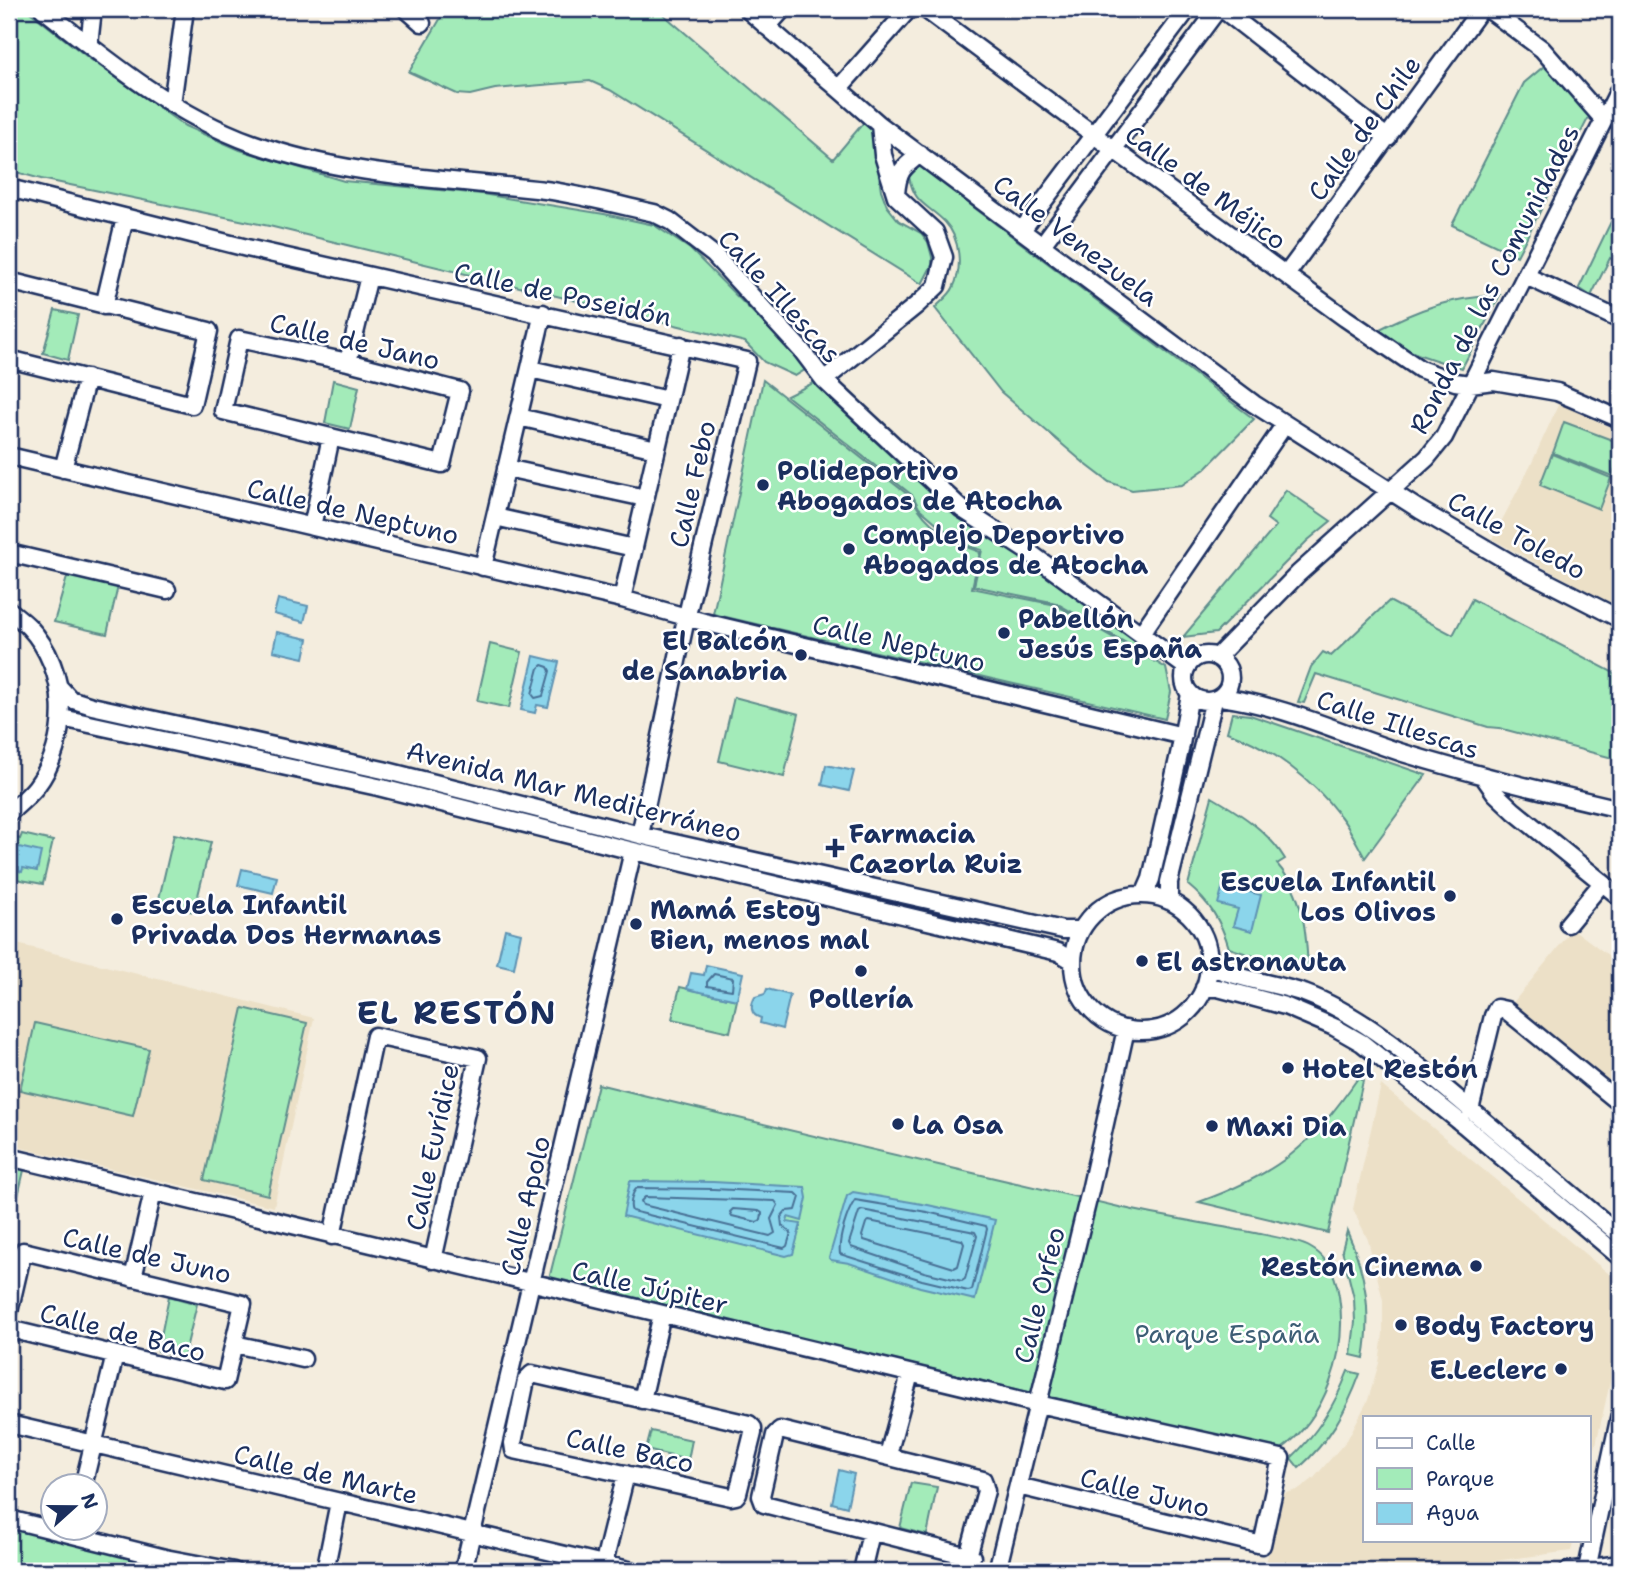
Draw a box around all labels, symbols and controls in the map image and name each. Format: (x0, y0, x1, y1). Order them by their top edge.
street label: Calle de Chile (1299, 48, 1429, 208)
street label: Calle de Méjico (1118, 117, 1294, 257)
street label: Ronda de las Comunidades (1401, 118, 1587, 440)
street label: Calle Venezuela (986, 166, 1166, 314)
street label: Calle Illescas (711, 222, 849, 370)
street label: Calle de Poseidón (451, 254, 675, 334)
street label: Calle de Jano (267, 304, 443, 378)
street label: Calle Febo (660, 417, 724, 551)
place label: Polideportivo Abogados de Atocha (777, 453, 1063, 518)
street label: Calle de Neptuno (244, 470, 462, 552)
marker: Polideportivo Abogados de Atocha (755, 477, 771, 493)
street label: Calle Toledo (1441, 483, 1593, 587)
place label: Complejo Deportivo Abogados de Atocha (863, 517, 1149, 582)
marker: Complejo Deportivo Abogados de Atocha (841, 541, 857, 557)
place label: Pabellón Jesús España (1018, 601, 1202, 666)
street label: Calle Neptuno (809, 606, 989, 680)
place label: El Balcón de Sanabria (622, 623, 787, 688)
marker: Pabellón Jesús España (996, 625, 1012, 641)
marker: El Balcón de Sanabria (793, 647, 809, 663)
street label: Calle Illescas (1312, 681, 1484, 767)
street label: Avenida Mar Mediterráneo (403, 732, 745, 850)
place label: Farmacia Cazorla Ruiz (849, 816, 1023, 881)
marker: Farmacia Cazorla Ruiz (827, 840, 843, 856)
place label: Escuela Infantil Los Olivos (1220, 864, 1436, 929)
place label: Escuela Infantil Privada Dos Hermanas (131, 887, 441, 952)
marker: Escuela Infantil Los Olivos (1442, 888, 1458, 904)
place label: Mamá Estoy Bien, menos mal (650, 892, 870, 957)
marker: Escuela Infantil Privada Dos Hermanas (109, 911, 125, 927)
marker: Mamá Estoy Bien, menos mal (628, 916, 644, 932)
place label: El astronauta (1156, 944, 1347, 979)
marker: El astronauta (1134, 953, 1150, 969)
marker: Pollería (853, 963, 869, 979)
place label: Pollería (809, 981, 913, 1016)
district label: EL RESTÓN (356, 990, 558, 1035)
place label: Hotel Restón (1302, 1051, 1478, 1086)
street label: Calle Eurídice (397, 1060, 467, 1234)
marker: Hotel Restón (1280, 1060, 1296, 1076)
place label: La Osa (912, 1107, 1003, 1142)
place label: Maxi Dia (1226, 1109, 1347, 1144)
marker: La Osa (890, 1116, 906, 1132)
marker: Maxi Dia (1204, 1118, 1220, 1134)
street label: Calle Apolo (492, 1132, 558, 1280)
street label: Calle de Juno (59, 1219, 235, 1291)
street label: Calle Orfeo (1005, 1223, 1073, 1367)
place label: Restón Cinema (1261, 1249, 1462, 1284)
street label: Calle Júpiter (568, 1252, 732, 1322)
marker: Restón Cinema (1468, 1258, 1484, 1274)
street label: Calle de Baco (36, 1294, 210, 1370)
place label: Body Factory (1415, 1308, 1594, 1343)
park label: Parque España (1135, 1316, 1320, 1351)
marker: Body Factory (1393, 1317, 1409, 1333)
place label: E.Leclerc (1429, 1352, 1547, 1387)
marker: E.Leclerc (1553, 1361, 1569, 1377)
legend (1363, 1416, 1590, 1542)
street label: Calle Baco (563, 1419, 697, 1481)
text: Calle (1426, 1429, 1476, 1457)
street label: Calle de Marte (230, 1436, 422, 1512)
street label: Calle Juno (1077, 1459, 1213, 1525)
text: Parque (1426, 1465, 1495, 1493)
north arrow (38, 1472, 108, 1542)
text: N (75, 1490, 104, 1513)
text: Agua (1426, 1499, 1479, 1527)

